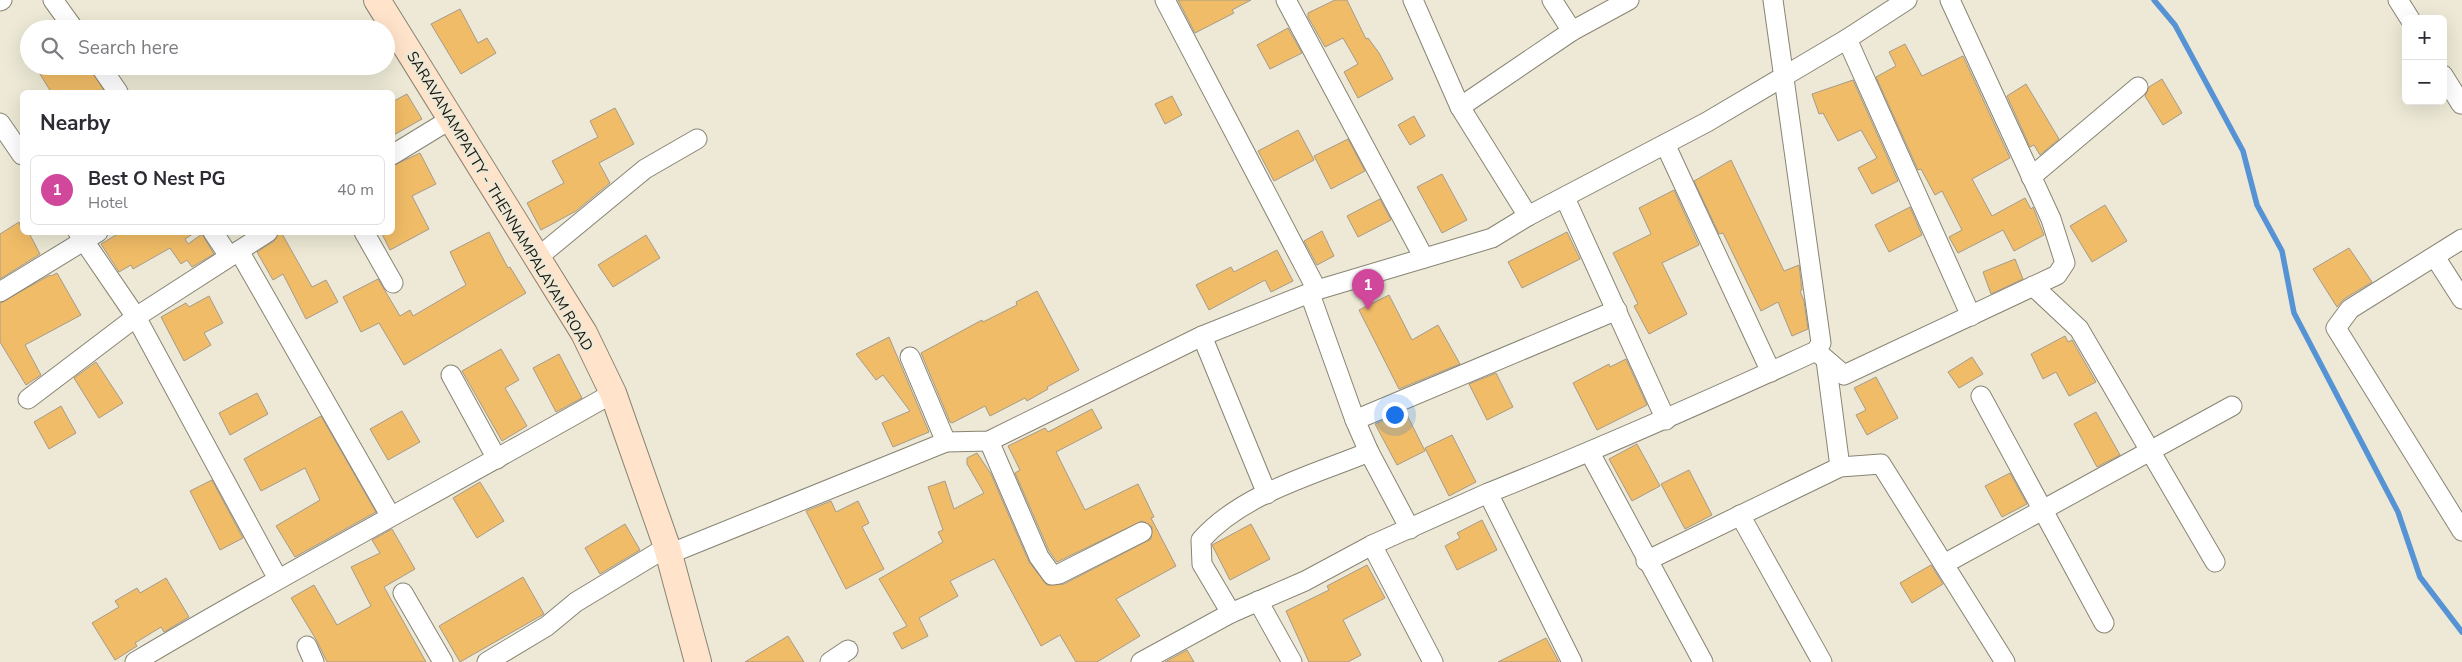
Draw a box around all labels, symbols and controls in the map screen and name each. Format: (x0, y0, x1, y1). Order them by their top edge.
map controls (2402, 15, 2447, 105)
button: + (2402, 15, 2447, 60)
search box (20, 20, 395, 75)
icon: search (38, 34, 66, 62)
text: Search here (78, 35, 179, 61)
street label: SARAVANAMPATTY - THENNAMPALAYAM ROAD (402, 47, 598, 355)
button: − (2402, 60, 2447, 105)
text: Nearby (40, 109, 110, 137)
text: Best O Nest PG (88, 166, 225, 192)
text: 1 (52, 179, 62, 201)
text: 40 m (337, 179, 374, 201)
text: Hotel (88, 192, 128, 214)
pin: 1 (1352, 269, 1384, 310)
your location (1382, 402, 1408, 428)

